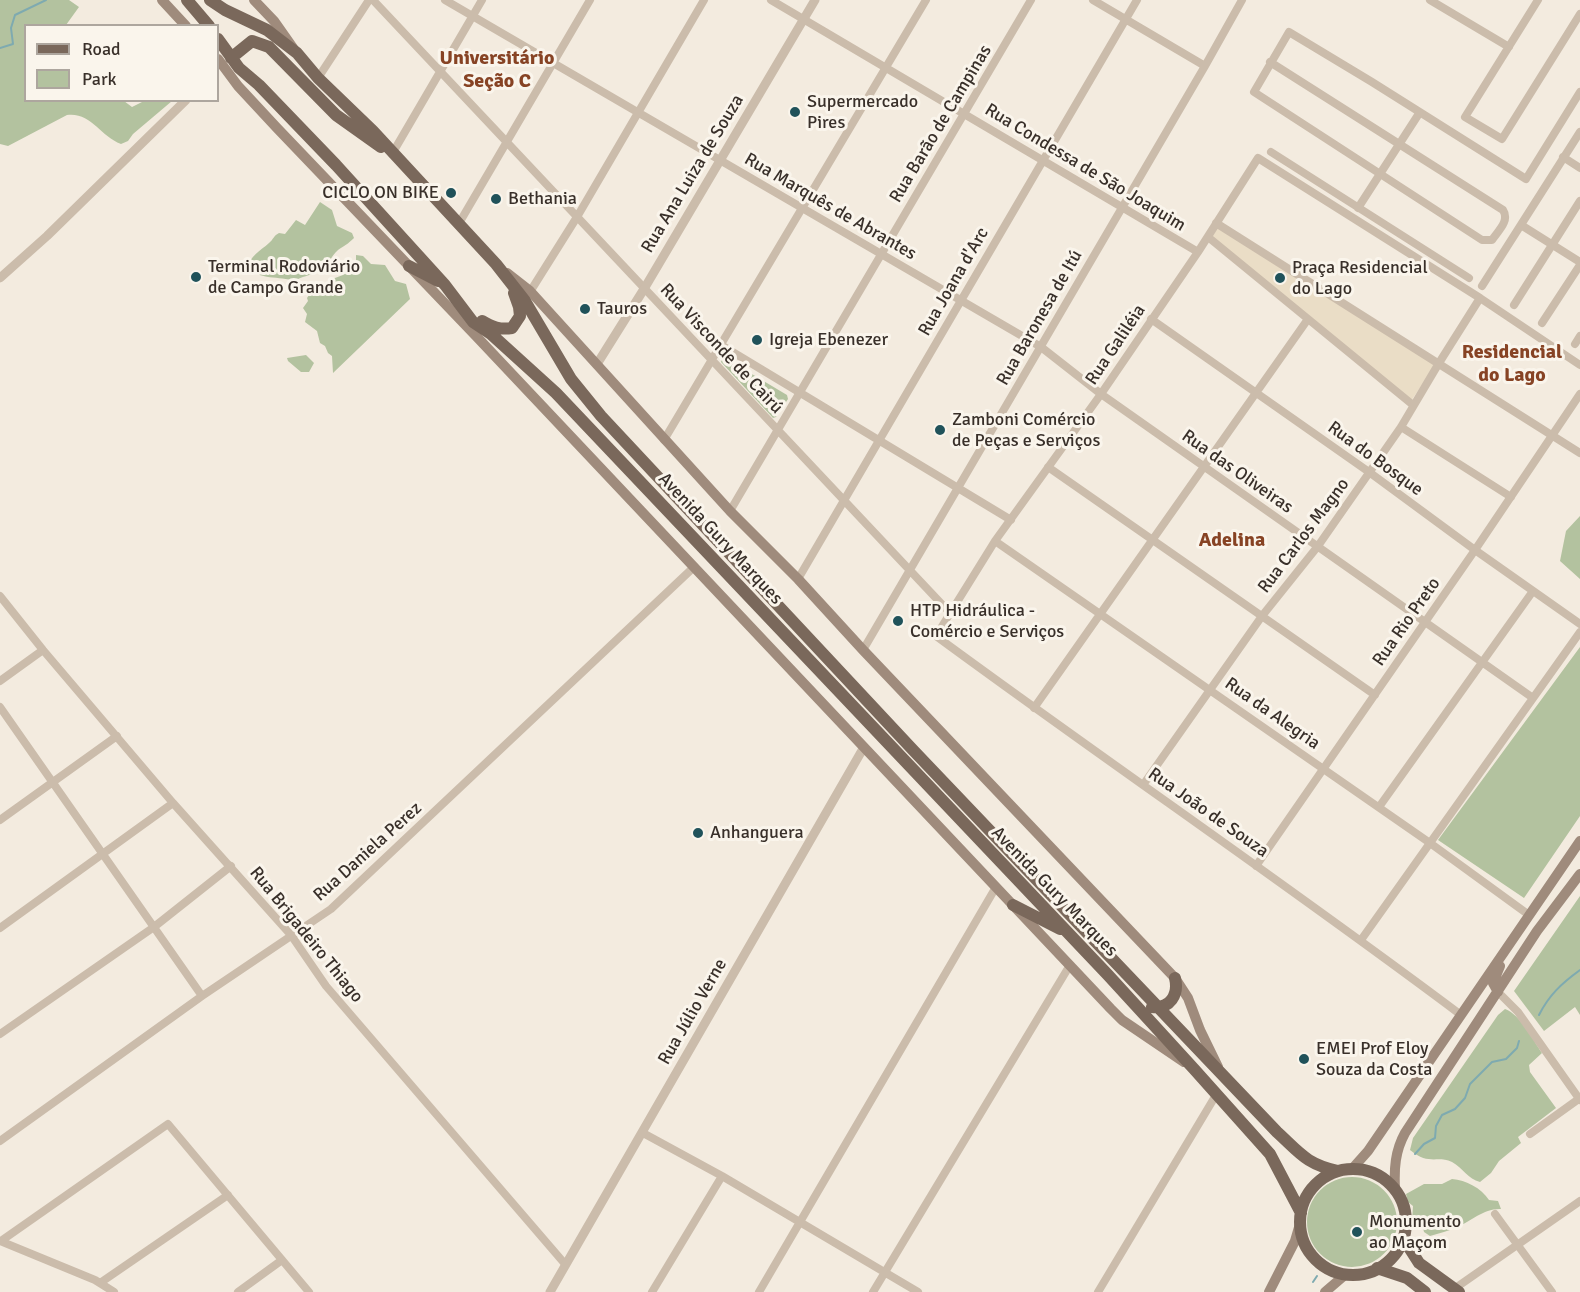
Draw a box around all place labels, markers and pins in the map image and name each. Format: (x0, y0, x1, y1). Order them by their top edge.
place label: Supermercado Pires (807, 91, 918, 134)
marker: Supermercado Pires (788, 105, 802, 119)
place label: CICLO ON BIKE (322, 182, 439, 204)
marker: CICLO ON BIKE (444, 186, 458, 200)
place label: Bethania (508, 188, 577, 210)
marker: Bethania (489, 192, 503, 206)
place label: Terminal Rodoviário de Campo Grande (208, 256, 360, 298)
place label: Praça Residencial do Lago (1292, 257, 1428, 300)
marker: Terminal Rodoviário de Campo Grande (189, 270, 203, 284)
marker: Praça Residencial do Lago (1273, 271, 1287, 285)
place label: Tauros (597, 298, 647, 320)
marker: Tauros (578, 302, 592, 316)
place label: Igreja Ebenezer (769, 329, 888, 351)
marker: Igreja Ebenezer (750, 333, 764, 347)
place label: Zamboni Comércio de Peças e Serviços (952, 409, 1100, 452)
marker: Zamboni Comércio de Peças e Serviços (933, 423, 947, 437)
place label: HTP Hidráulica - Comércio e Serviços (910, 600, 1064, 642)
marker: HTP Hidráulica - Comércio e Serviços (891, 614, 905, 628)
place label: Anhanguera (710, 822, 804, 844)
marker: Anhanguera (691, 826, 705, 840)
place label: EMEI Prof Eloy Souza da Costa (1316, 1038, 1432, 1080)
marker: EMEI Prof Eloy Souza da Costa (1297, 1052, 1311, 1066)
place label: Monumento ao Maçom (1369, 1211, 1461, 1254)
marker: Monumento ao Maçom (1350, 1225, 1364, 1239)

